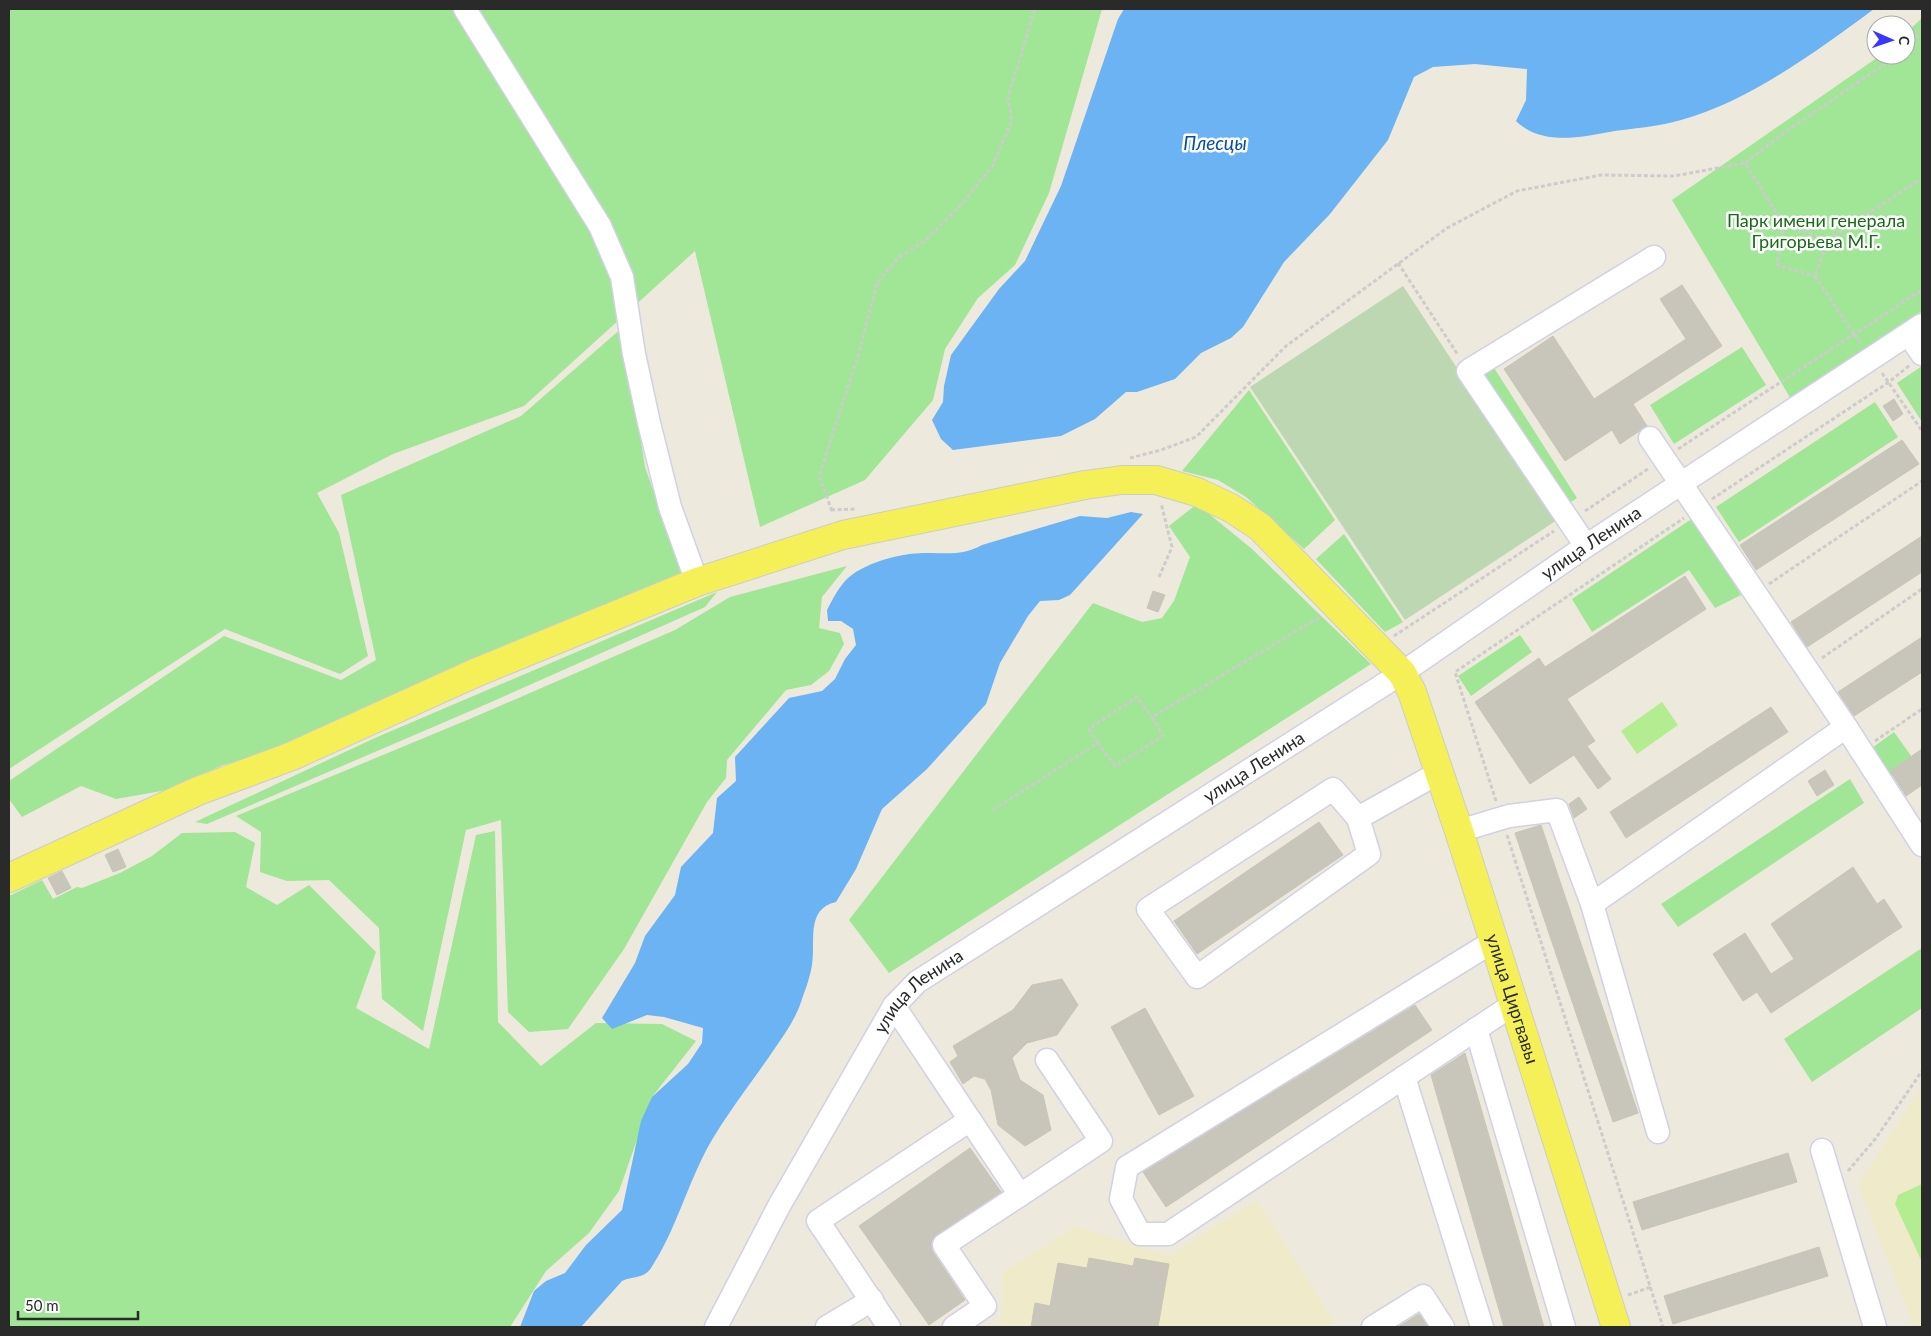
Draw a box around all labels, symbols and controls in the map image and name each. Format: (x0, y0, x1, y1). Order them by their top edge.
north arrow (1866, 15, 1916, 65)
text: С (1896, 36, 1913, 46)
water label: Плесцы (1183, 131, 1247, 154)
park label: Парк имени генерала Григорьева М.Г. (1727, 209, 1905, 252)
street label: улица Ленина (1537, 501, 1645, 584)
street label: улица Ленина (1199, 726, 1308, 807)
street label: улица Циргвавы (1482, 931, 1544, 1066)
street label: улица Ленина (869, 944, 967, 1037)
scale bar (18, 1288, 138, 1320)
text: 50 m (25, 1296, 59, 1314)

